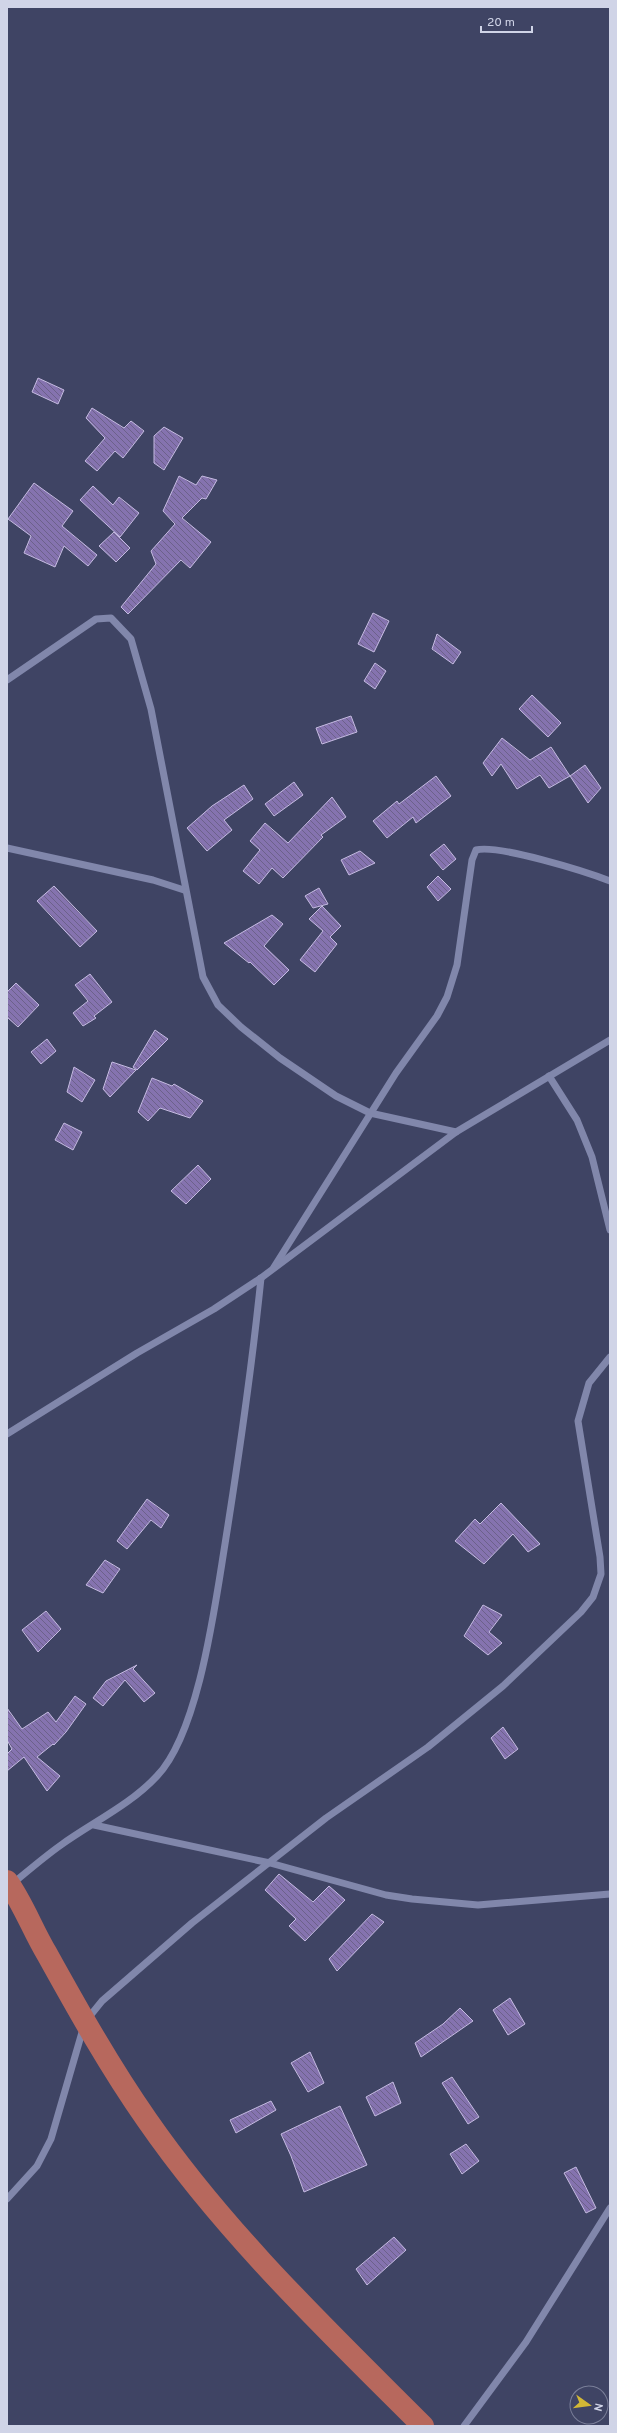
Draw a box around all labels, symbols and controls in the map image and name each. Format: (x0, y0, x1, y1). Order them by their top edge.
scale bar (481, 8, 532, 34)
text: 20 m (487, 15, 515, 31)
north arrow (569, 2385, 609, 2425)
text: N (590, 2402, 605, 2413)

